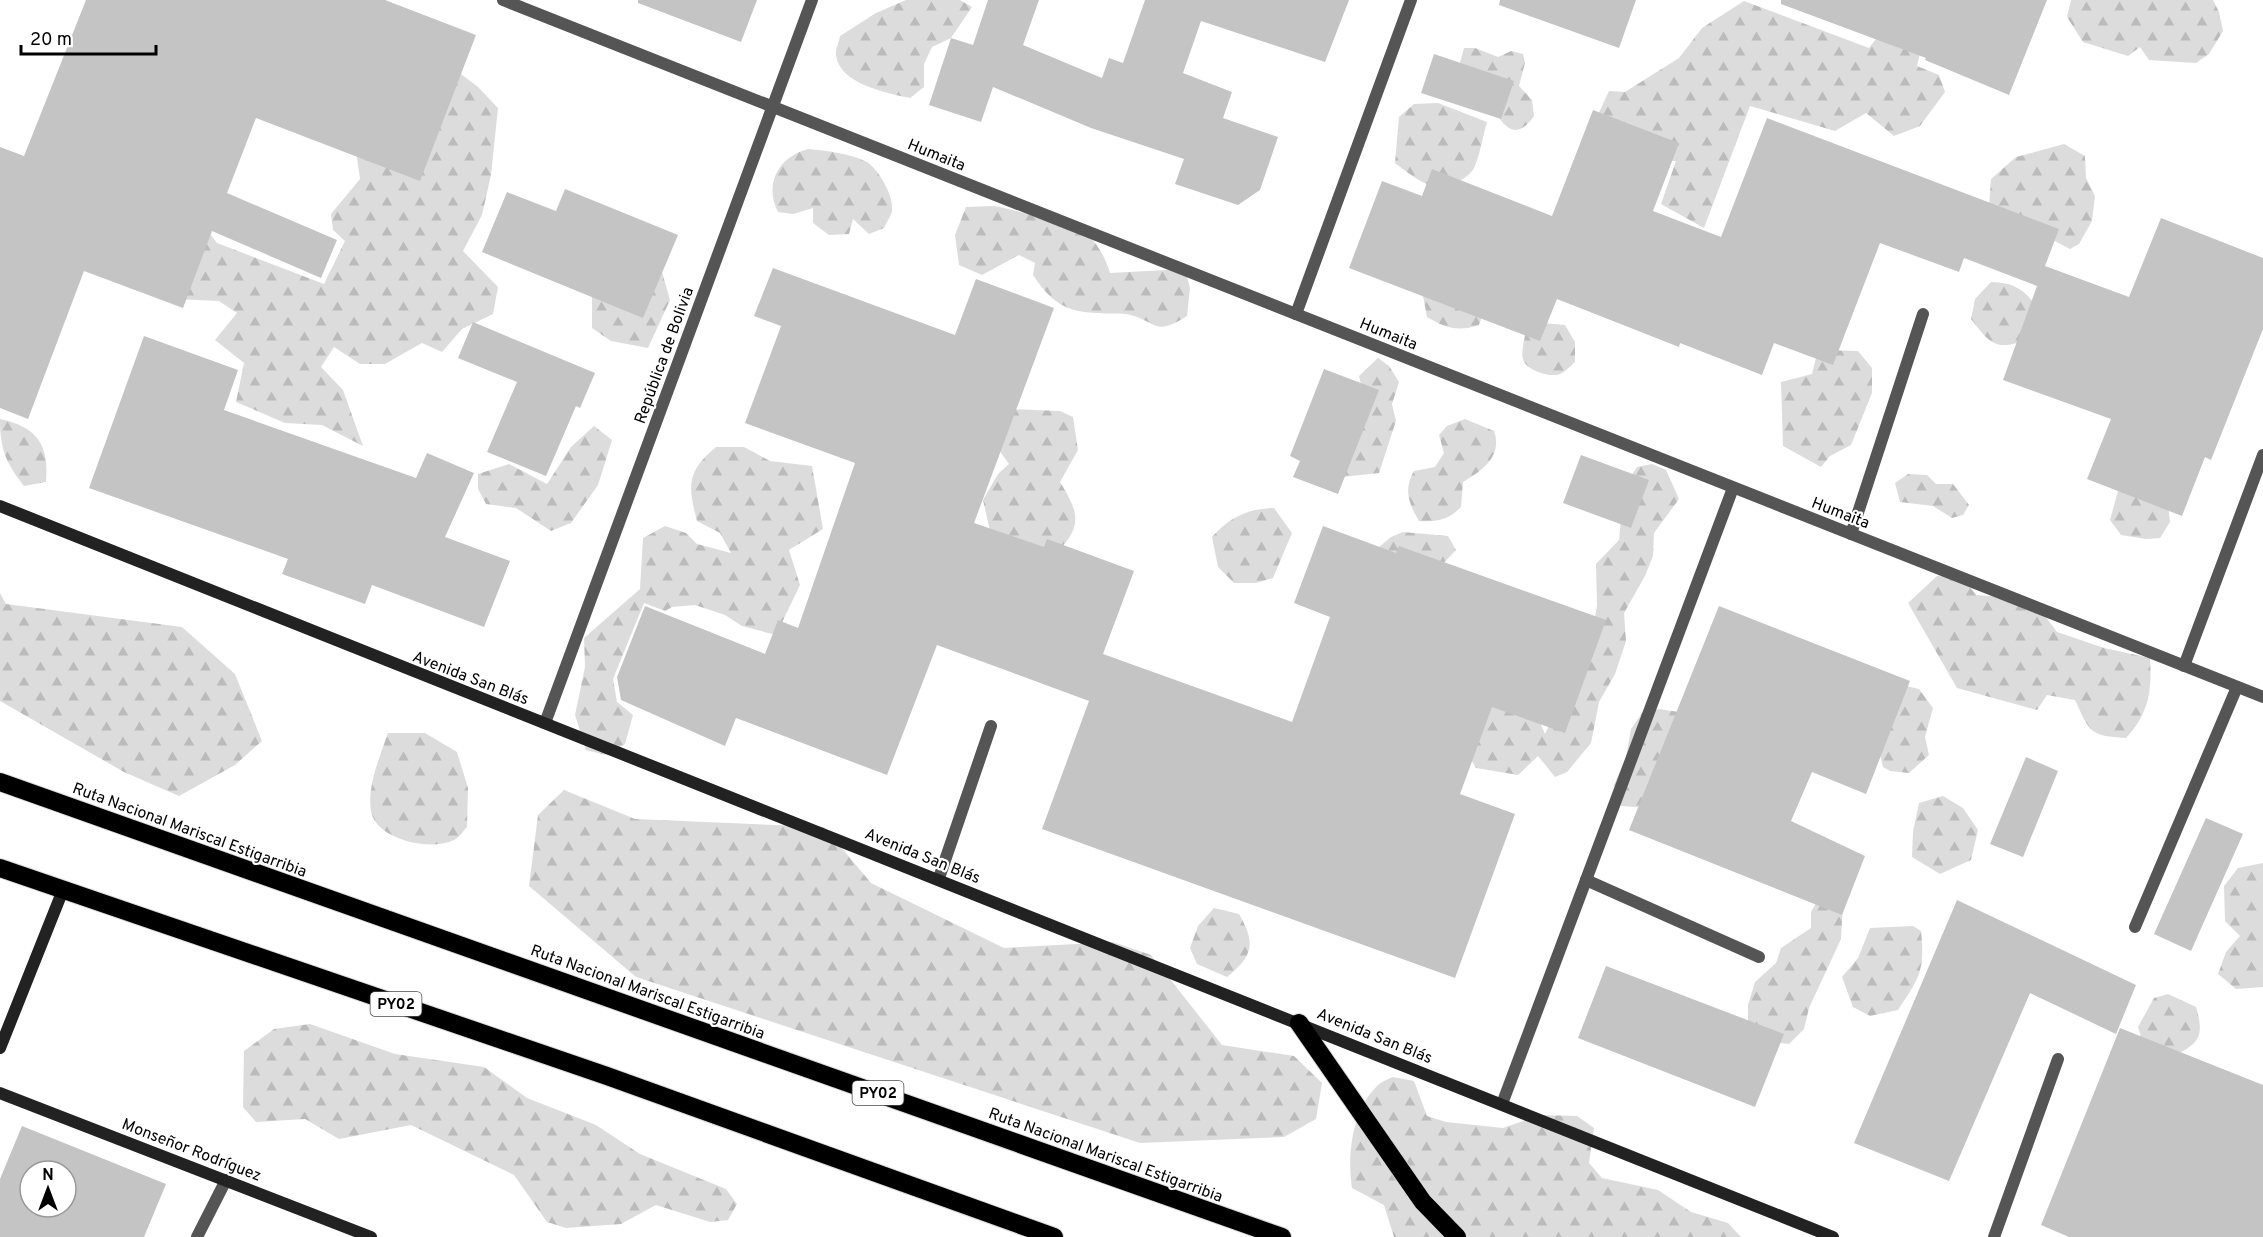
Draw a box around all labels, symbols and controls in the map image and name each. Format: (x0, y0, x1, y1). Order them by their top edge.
scale bar (21, 18, 156, 56)
text: 20 m (30, 29, 72, 52)
street label: Humaita (904, 135, 968, 177)
street label: República de Bolivia (631, 285, 699, 427)
street label: Humaita (1356, 314, 1420, 356)
street label: Humaita (1808, 494, 1872, 534)
street label: Avenida San Blás (409, 648, 531, 710)
street label: Ruta Nacional Mariscal Estigarribia (69, 779, 309, 883)
street label: Avenida San Blás (862, 825, 983, 889)
street label: Ruta Nacional Mariscal Estigarribia (527, 941, 767, 1045)
road number: PY02 (370, 992, 422, 1016)
street label: Avenida San Blás (1314, 1005, 1435, 1069)
road number: PY02 (852, 1081, 904, 1105)
street label: Ruta Nacional Mariscal Estigarribia (985, 1104, 1225, 1208)
street label: Monseñor Rodríguez (119, 1115, 264, 1187)
north arrow (18, 1159, 78, 1219)
text: N (42, 1166, 54, 1186)

